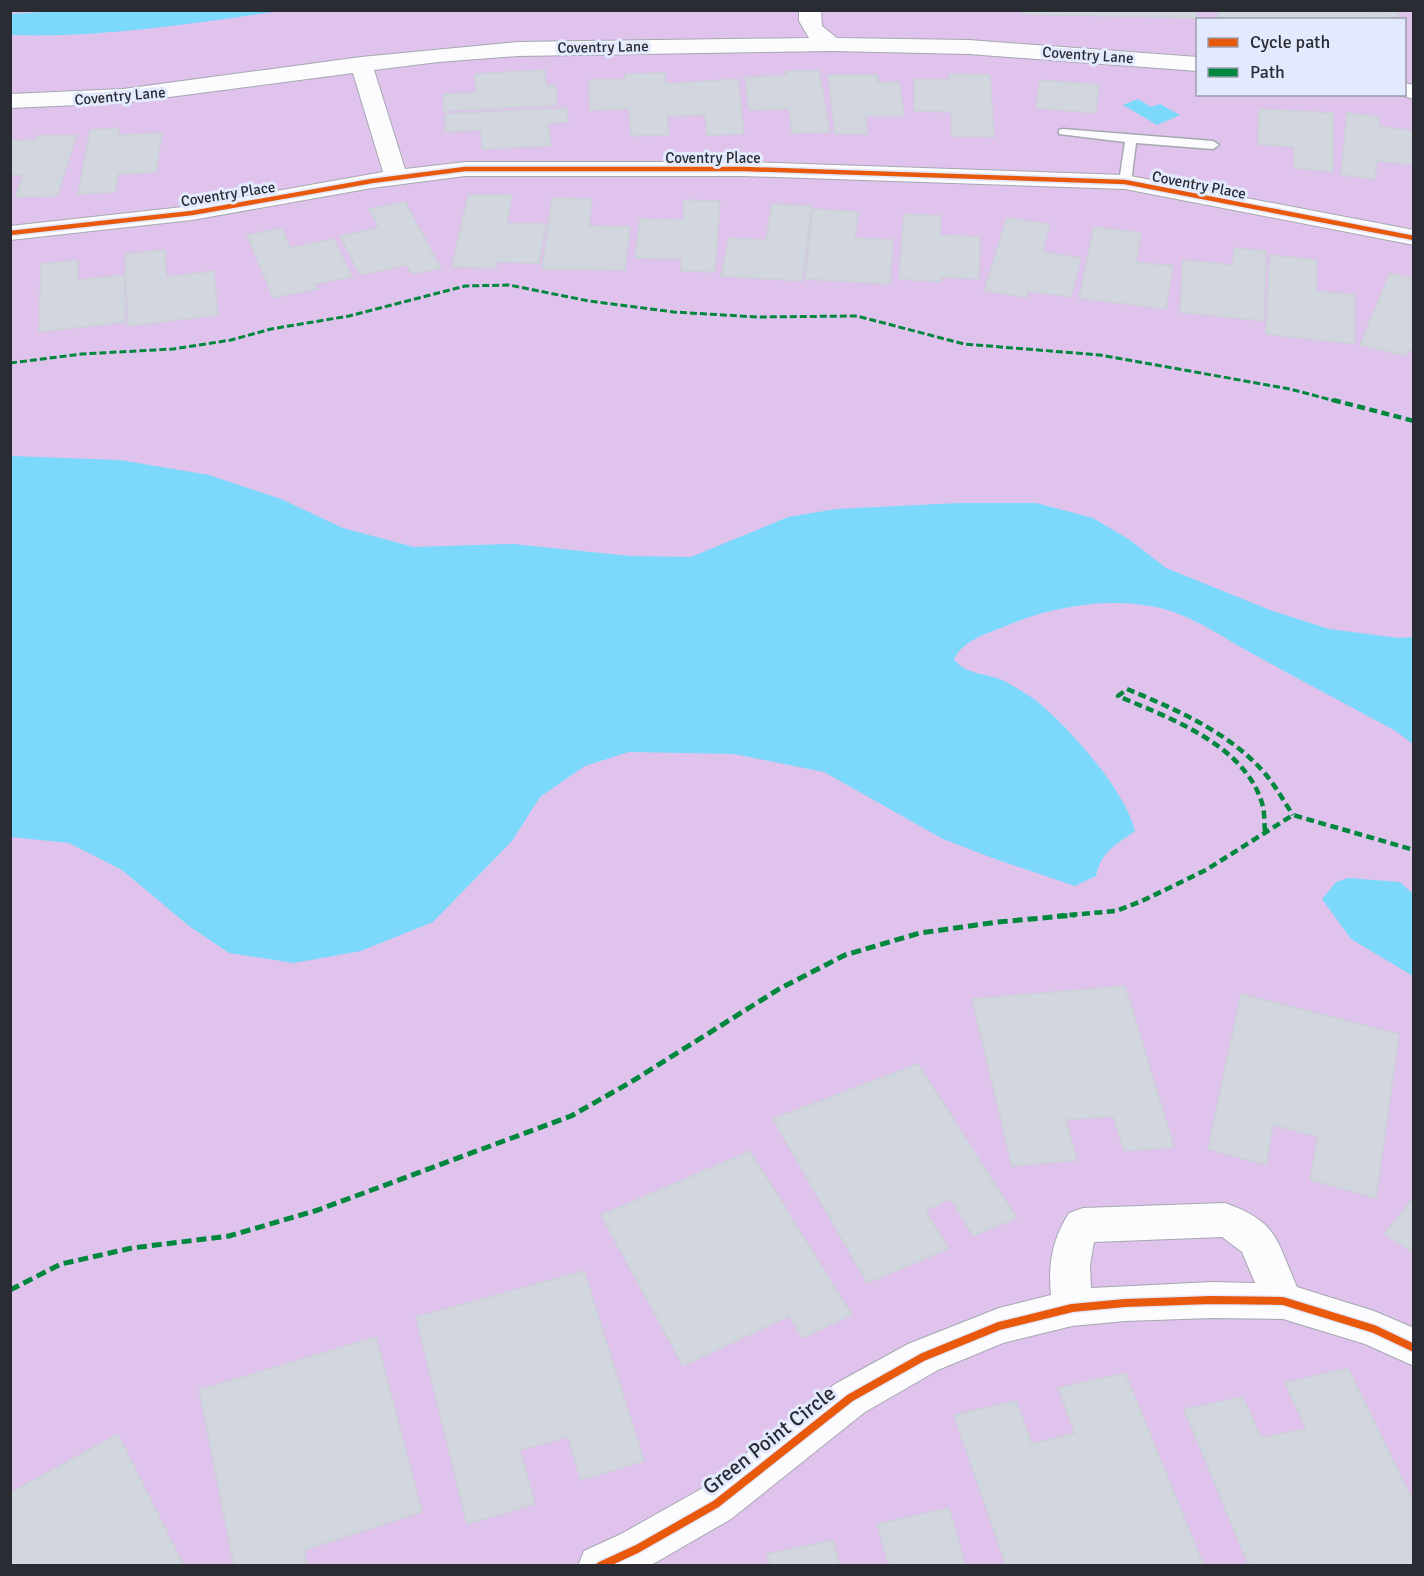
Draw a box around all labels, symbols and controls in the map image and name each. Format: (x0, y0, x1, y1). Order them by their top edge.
legend (1196, 18, 1406, 96)
text: Cycle path (1250, 31, 1330, 53)
street label: Coventry Lane (557, 37, 649, 57)
street label: Coventry Lane (1042, 43, 1134, 67)
text: Path (1250, 61, 1285, 83)
street label: Coventry Lane (74, 83, 166, 109)
street label: Coventry Place (665, 149, 761, 167)
street label: Coventry Place (1150, 167, 1248, 203)
street label: Coventry Place (179, 178, 277, 210)
street label: Green Point Circle (697, 1380, 841, 1500)

